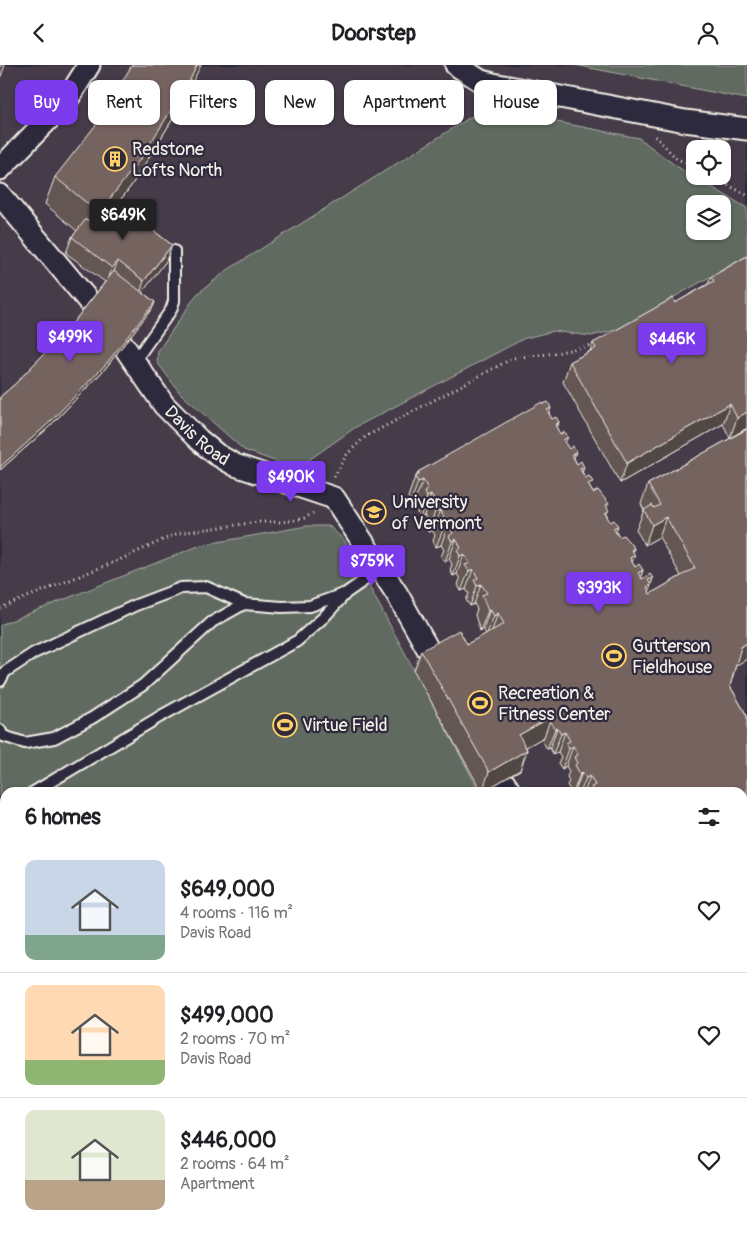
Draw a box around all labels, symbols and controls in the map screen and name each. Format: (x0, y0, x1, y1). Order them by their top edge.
icon: back (25, 19, 53, 47)
text: Doorstep (331, 19, 416, 47)
icon: person (694, 19, 722, 47)
chip: Buy (15, 80, 78, 125)
chip: Rent (88, 80, 160, 125)
chip: Filters (170, 80, 255, 125)
chip: New (265, 80, 334, 125)
chip: Apartment (344, 80, 464, 125)
chip: House (474, 80, 557, 125)
place label: Redstone Lofts North (132, 138, 222, 182)
map controls (686, 140, 731, 240)
button: locate (686, 140, 731, 185)
building icon: Redstone Lofts North (102, 146, 128, 172)
button: layers (686, 195, 731, 240)
pin: $649K (88, 199, 158, 241)
text: $649K (100, 205, 146, 225)
pin: $499K (35, 321, 105, 363)
pin: $446K (637, 323, 707, 365)
text: $499K (48, 327, 92, 347)
text: $446K (649, 329, 695, 349)
street label: Davis Road (159, 401, 234, 471)
pin: $490K (256, 461, 326, 503)
text: $490K (268, 467, 314, 487)
place label: University of Vermont (392, 491, 482, 535)
school or university icon: University of Vermont (361, 499, 387, 525)
pin: $759K (337, 545, 407, 587)
text: $759K (350, 551, 394, 571)
pin: $393K (564, 571, 634, 614)
text: $393K (577, 578, 621, 598)
place label: Gutterson Fieldhouse (632, 635, 712, 679)
sports icon: Gutterson Fieldhouse (601, 643, 627, 669)
place label: Recreation & Fitness Center (498, 682, 611, 726)
sports icon: Recreation & Fitness Center (467, 690, 493, 716)
sports icon: Virtue Field (272, 712, 298, 738)
place label: Virtue Field (302, 714, 388, 737)
icon: filters (695, 803, 723, 831)
text: 6 homes (25, 804, 101, 831)
text: $649,000 (180, 876, 275, 903)
icon: home (65, 880, 125, 940)
icon: heart (695, 896, 723, 924)
text: 4 rooms · 116 m² (180, 903, 293, 923)
text: Davis Road (180, 923, 251, 943)
text: $499,000 (180, 1002, 274, 1029)
icon: home (65, 1005, 125, 1065)
icon: heart (695, 1021, 723, 1049)
text: 2 rooms · 70 m² (180, 1029, 290, 1049)
text: Davis Road (180, 1049, 251, 1069)
text: $446,000 (180, 1127, 276, 1154)
icon: home (65, 1130, 125, 1190)
icon: heart (695, 1146, 723, 1174)
text: 2 rooms · 64 m² (180, 1154, 290, 1174)
text: Apartment (180, 1174, 255, 1194)

